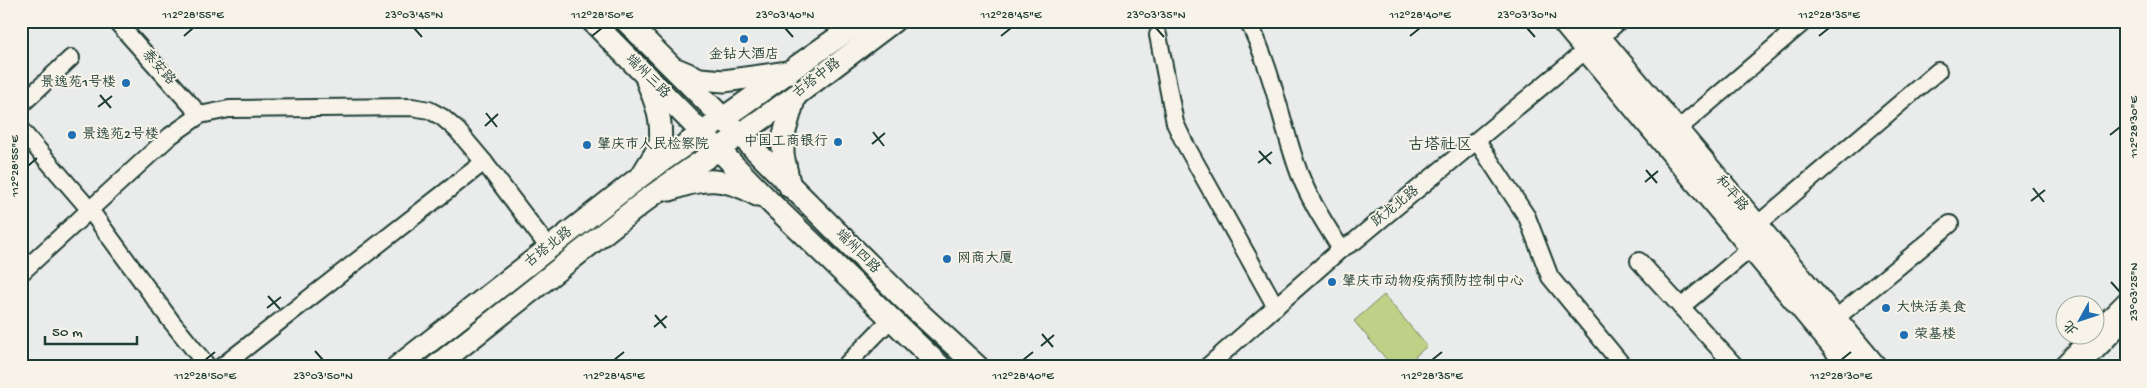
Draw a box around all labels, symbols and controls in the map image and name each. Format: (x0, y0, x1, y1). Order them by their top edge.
text: 112°28'55"E (161, 9, 224, 23)
text: 23°03'45"N (385, 9, 443, 23)
text: 112°28'50"E (570, 9, 634, 23)
text: 23°03'40"N (756, 9, 815, 23)
text: 112°28'45"E (980, 9, 1042, 23)
text: 23°03'35"N (1127, 9, 1186, 23)
text: 112°28'40"E (1388, 9, 1451, 23)
text: 23°03'30"N (1497, 9, 1557, 23)
text: 112°28'35"E (1797, 9, 1860, 23)
marker: 金钻大酒店 (738, 33, 750, 45)
street label: 泰安路 (138, 46, 179, 89)
place label: 金钻大酒店 (709, 46, 779, 64)
street label: 端州三路 (621, 50, 674, 103)
street label: 古塔中路 (789, 55, 844, 103)
place label: 景逸苑1号楼 (40, 74, 116, 92)
marker: 景逸苑1号楼 (120, 77, 132, 89)
text: 112°28'30"E (2128, 95, 2142, 159)
place label: 景逸苑2号楼 (82, 126, 159, 144)
marker: 景逸苑2号楼 (66, 129, 78, 141)
place label: 中国工商银行 (744, 133, 828, 151)
text: 112°28'55"E (9, 135, 23, 198)
district label: 古塔社区 (1408, 135, 1472, 156)
place label: 肇庆市人民检察院 (597, 136, 709, 154)
marker: 中国工商银行 (832, 136, 844, 148)
marker: 肇庆市人民检察院 (581, 139, 593, 151)
street label: 和平路 (1711, 172, 1752, 216)
street label: 跃龙北路 (1368, 182, 1423, 231)
street label: 古塔北路 (521, 223, 576, 272)
street label: 端州四路 (831, 225, 884, 278)
place label: 网商大厦 (957, 250, 1013, 268)
marker: 网商大厦 (941, 253, 953, 265)
text: 23°03'25"N (2128, 263, 2142, 321)
place label: 肇庆市动物疫病预防控制中心 (1342, 273, 1524, 291)
marker: 肇庆市动物疫病预防控制中心 (1326, 276, 1338, 288)
north arrow (2054, 296, 2104, 346)
place label: 大快活美食 (1896, 299, 1966, 317)
marker: 大快活美食 (1880, 302, 1892, 314)
scale bar (45, 313, 138, 345)
text: 北 (2061, 316, 2083, 338)
text: 50 m (52, 324, 83, 342)
place label: 荣基楼 (1914, 327, 1956, 344)
marker: 荣基楼 (1898, 329, 1910, 341)
text: 112°28'50"E (173, 370, 237, 384)
text: 23°03'50"N (293, 370, 353, 384)
text: 112°28'45"E (583, 370, 645, 384)
text: 112°28'40"E (991, 370, 1054, 384)
text: 112°28'35"E (1400, 370, 1463, 384)
text: 112°28'30"E (1809, 370, 1873, 384)

